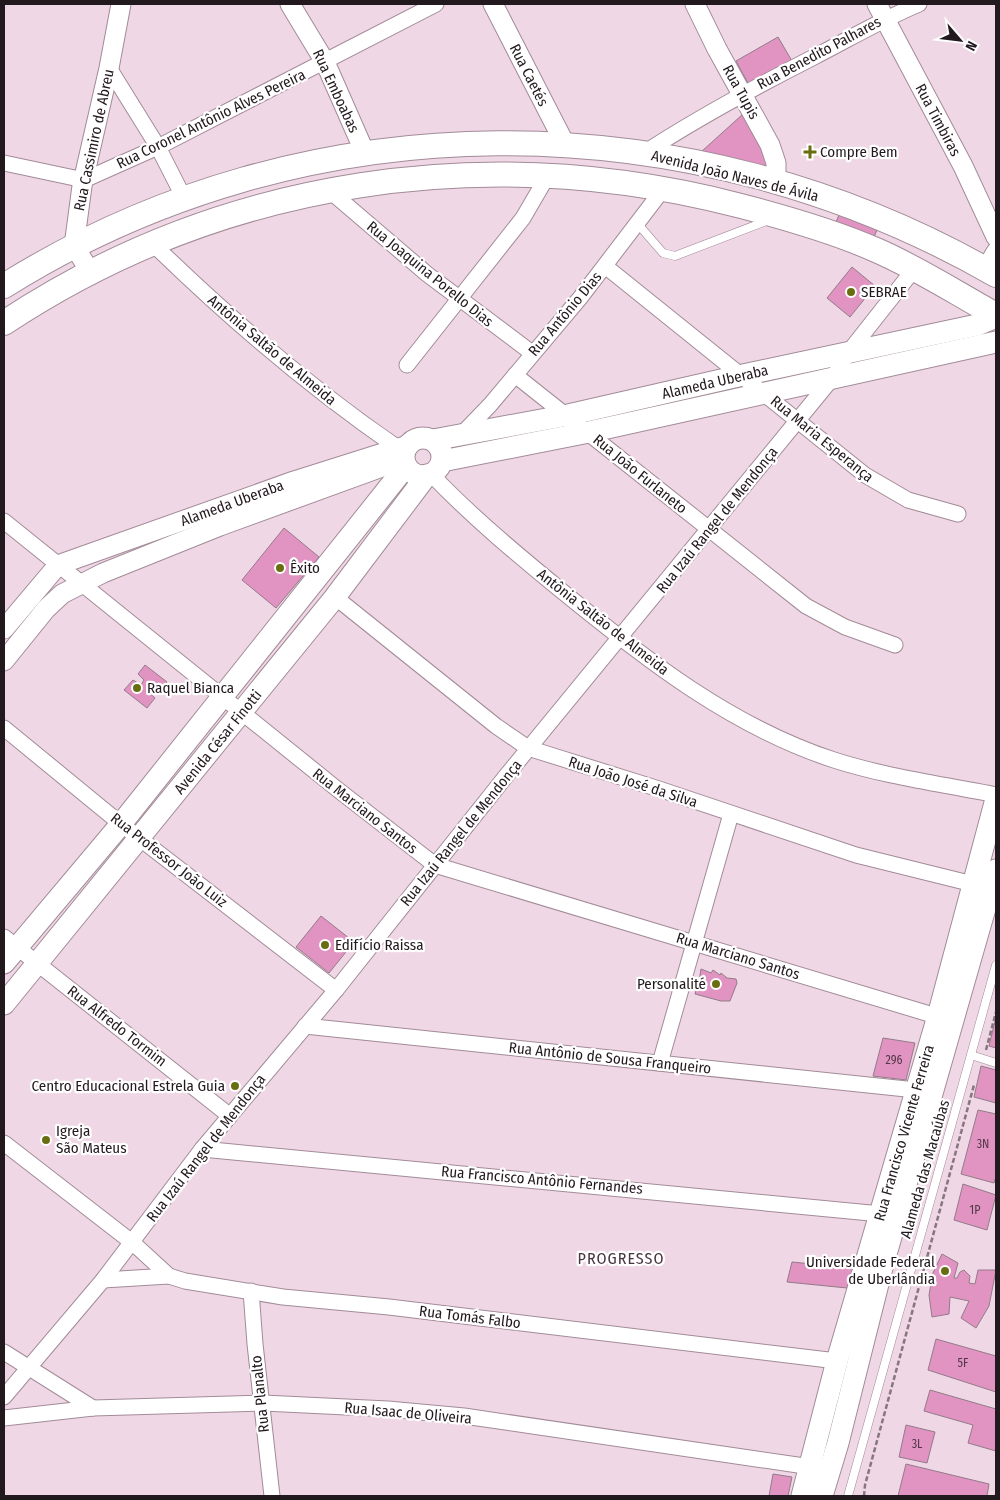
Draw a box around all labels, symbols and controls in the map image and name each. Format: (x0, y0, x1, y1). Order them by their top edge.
street label: Rua Benedito Palhares (754, 13, 884, 93)
north arrow (935, 15, 985, 65)
text: N (962, 38, 981, 54)
street label: Rua Caetés (506, 41, 552, 109)
street label: Rua Emboabas (309, 46, 363, 136)
street label: Rua Tupis (719, 62, 763, 122)
street label: Rua Coronel Antônio Alves Pereira (114, 65, 308, 173)
street label: Rua Cassimiro de Abreu (70, 67, 118, 213)
street label: Rua Timbiras (911, 81, 965, 159)
place label: Compre Bem (820, 143, 898, 161)
street label: Avenida João Naves de Ávila (649, 146, 821, 206)
marker: Compre Bem (804, 146, 816, 158)
street label: Rua Joaquina Porello Dias (363, 217, 497, 331)
street label: Rua Antônio Dias (525, 268, 605, 360)
place label: SEBRAE (861, 283, 907, 301)
marker: SEBRAE (845, 286, 857, 298)
street label: Antônia Saltão de Almeida (204, 291, 340, 409)
street label: Alameda Uberaba (660, 361, 770, 403)
street label: Rua Maria Esperança (767, 392, 877, 486)
street label: Rua João Furlaneto (589, 431, 691, 517)
street label: Rua Izaú Rangel de Mendonça (653, 443, 781, 597)
street label: Alameda Uberaba (178, 476, 286, 530)
place label: Êxito (290, 559, 320, 577)
marker: Êxito (274, 562, 286, 574)
street label: Antônia Saltão de Almeida (534, 565, 672, 679)
place label: Raquel Bianca (147, 679, 234, 697)
marker: Raquel Bianca (131, 682, 143, 694)
street label: Avenida César Finotti (170, 686, 266, 798)
street label: Rua João José da Silva (566, 753, 700, 811)
street label: Rua Izaú Rangel de Mendonça (397, 756, 525, 910)
street label: Rua Marciano Santos (309, 764, 421, 858)
street label: Rua Professor João Luiz (107, 809, 231, 911)
street label: Rua Marciano Santos (674, 929, 802, 983)
place label: Edifício Raissa (335, 936, 424, 954)
marker: Edifício Raissa (319, 939, 331, 951)
place label: Personalité (637, 975, 706, 993)
marker: Personalité (710, 978, 722, 990)
street label: Rua Alfredo Tormim (64, 982, 170, 1070)
street label: Rua Antônio de Sousa Franqueiro (508, 1038, 712, 1078)
street label: Rua Francisco Vicente Ferreira (870, 1043, 938, 1223)
house number: 296 (886, 1053, 903, 1067)
street label: Rua Izaú Rangel de Mendonça (143, 1070, 269, 1226)
place label: Centro Educacional Estrela Guia (31, 1077, 225, 1095)
marker: Centro Educacional Estrela Guia (229, 1080, 241, 1092)
street label: Alameda das Macaúbas (897, 1098, 953, 1240)
place label: Igreja São Mateus (56, 1122, 127, 1157)
marker: Igreja São Mateus (40, 1134, 52, 1146)
house number: 3N (977, 1137, 989, 1151)
street label: Rua Francisco Antônio Fernandes (440, 1162, 644, 1198)
house number: 1P (970, 1203, 980, 1217)
district label: PROGRESSO (578, 1249, 664, 1268)
place label: Universidade Federal de Uberlândia (806, 1253, 935, 1288)
marker: Universidade Federal de Uberlândia (939, 1265, 951, 1277)
street label: Rua Tomás Falbo (418, 1302, 522, 1332)
street label: Rua Planalto (247, 1354, 273, 1433)
house number: 5F (958, 1356, 969, 1370)
street label: Rua Isaac de Oliveira (344, 1398, 472, 1428)
house number: 3L (912, 1437, 923, 1451)

